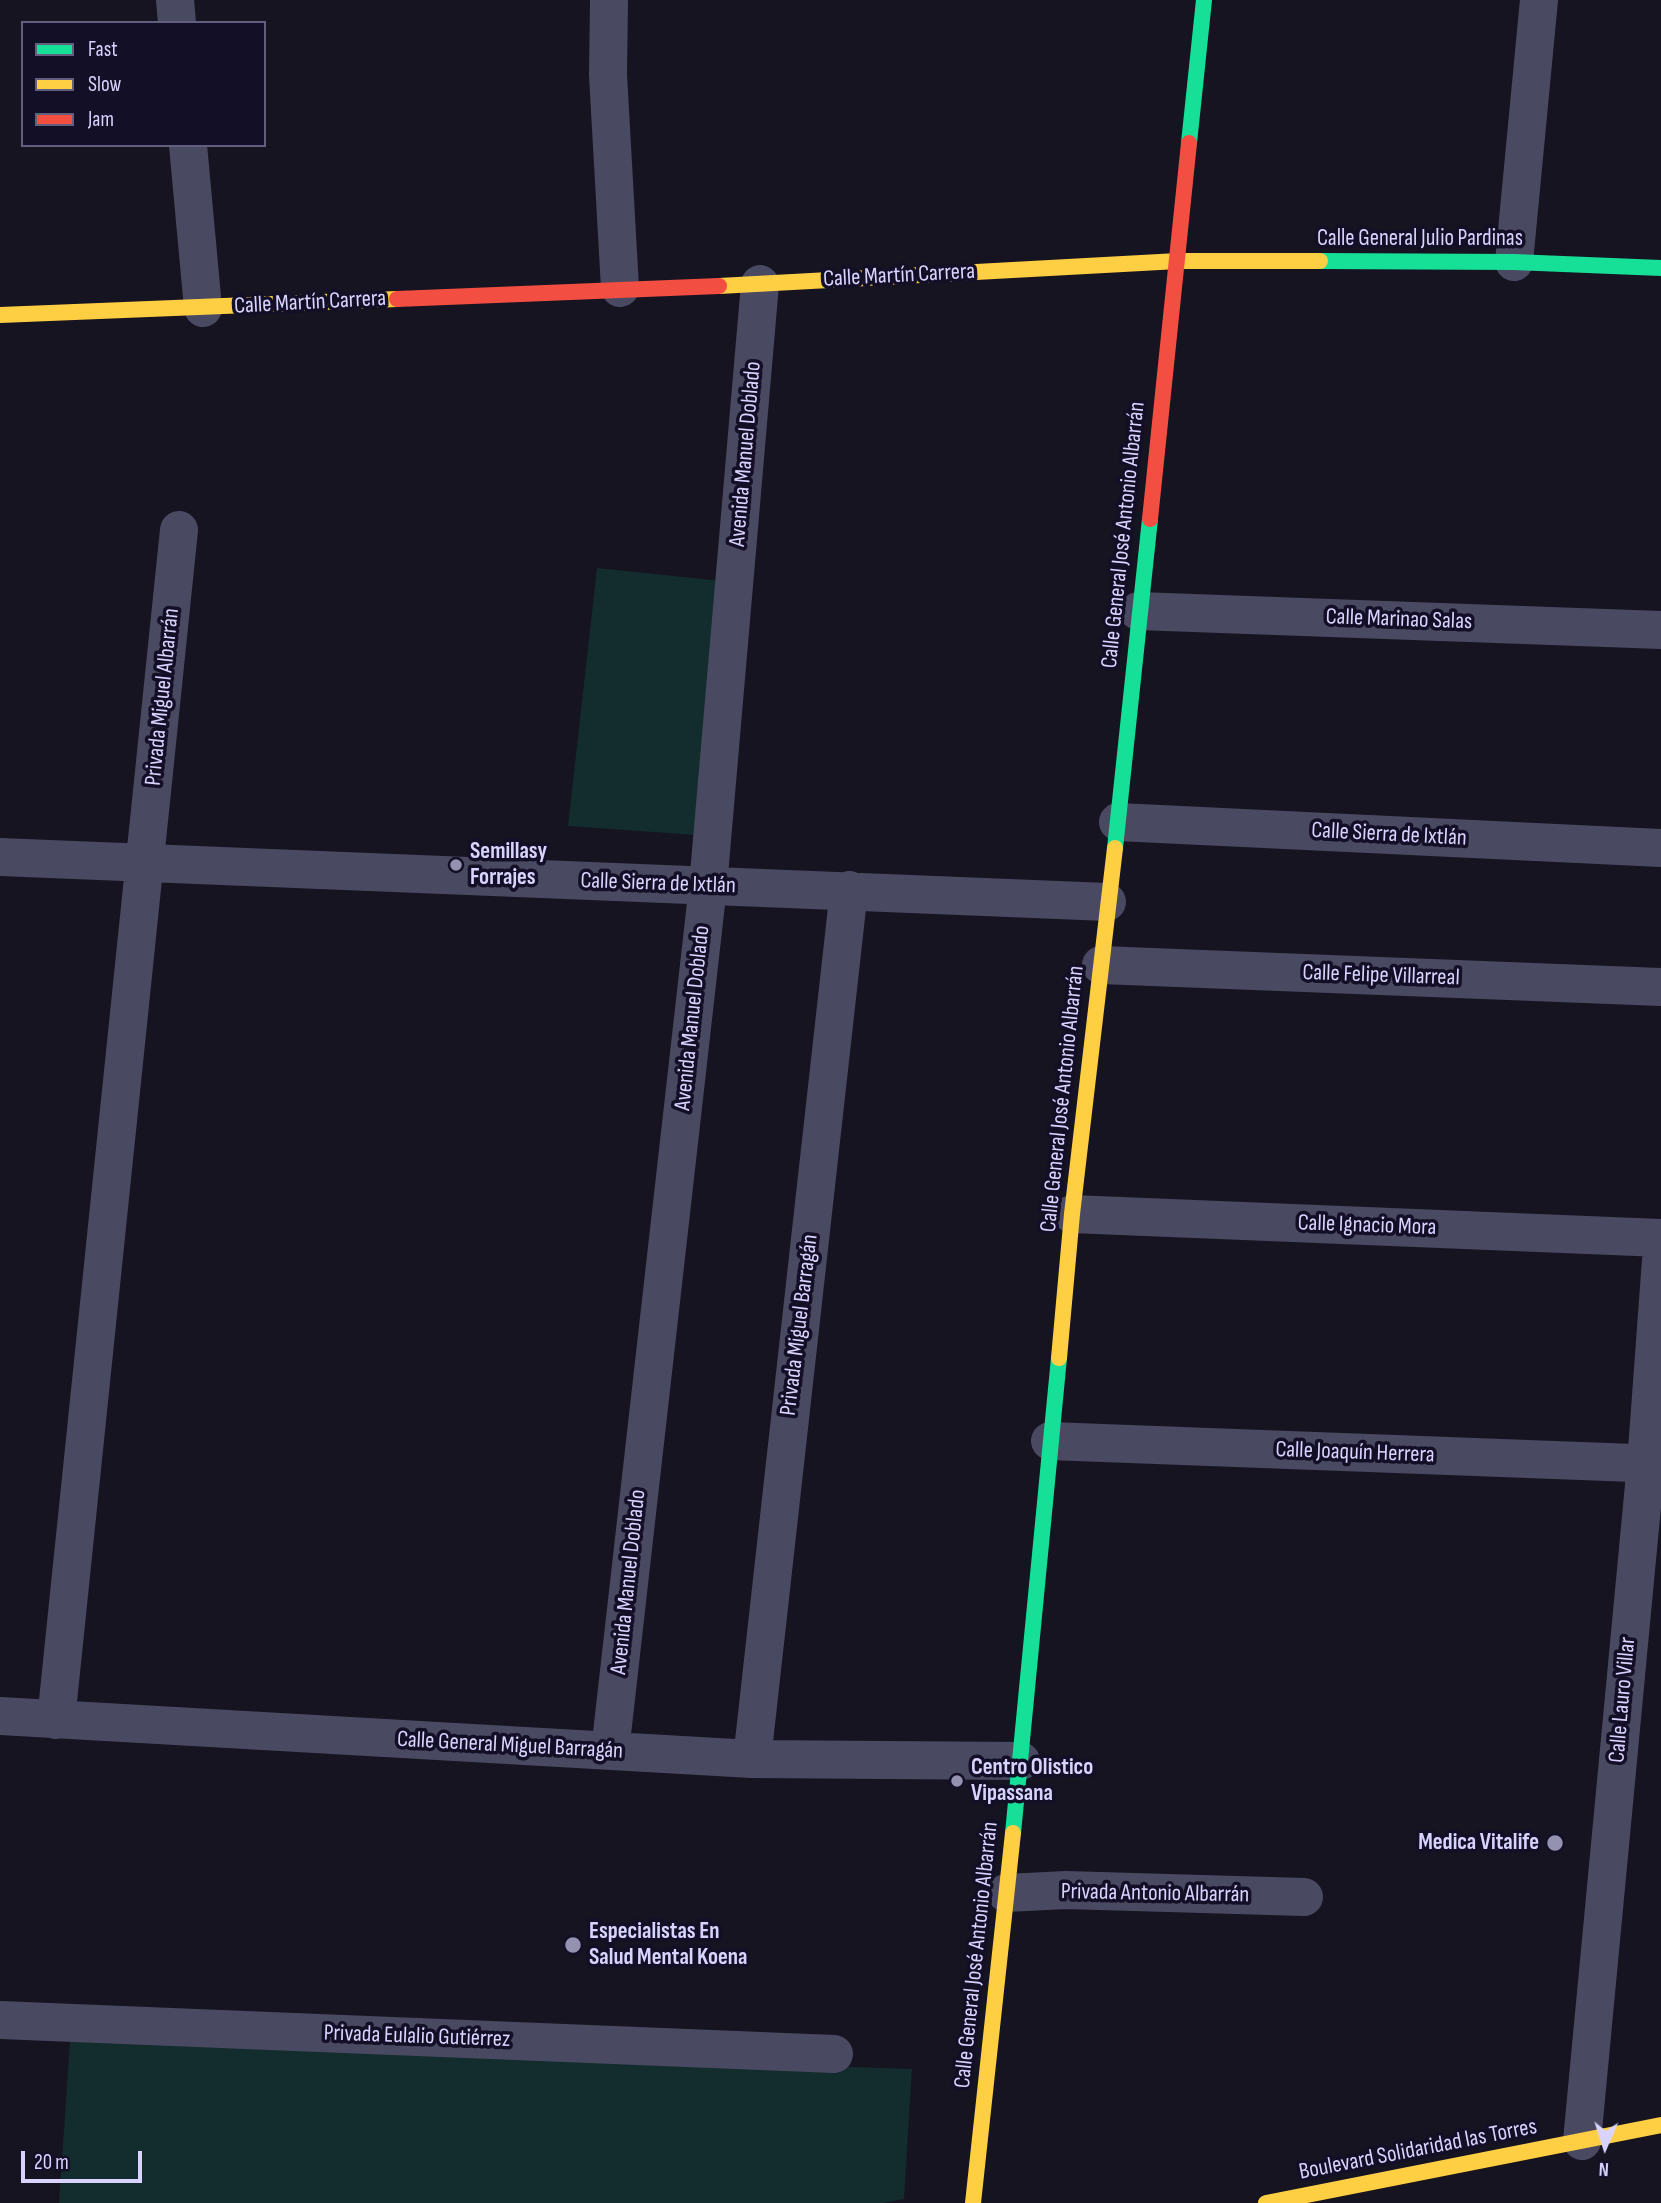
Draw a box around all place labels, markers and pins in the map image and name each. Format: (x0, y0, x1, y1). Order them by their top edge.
place label: Semillasy Forrajes (470, 838, 547, 892)
marker: Semillasy Forrajes (448, 857, 464, 873)
place label: Centro Olistico Vipassana (971, 1754, 1093, 1808)
marker: Centro Olistico Vipassana (949, 1773, 965, 1789)
place label: Medica Vitalife (1418, 1829, 1539, 1857)
marker: Medica Vitalife (1545, 1833, 1565, 1853)
place label: Especialistas En Salud Mental Koena (589, 1918, 747, 1972)
marker: Especialistas En Salud Mental Koena (563, 1935, 583, 1955)

